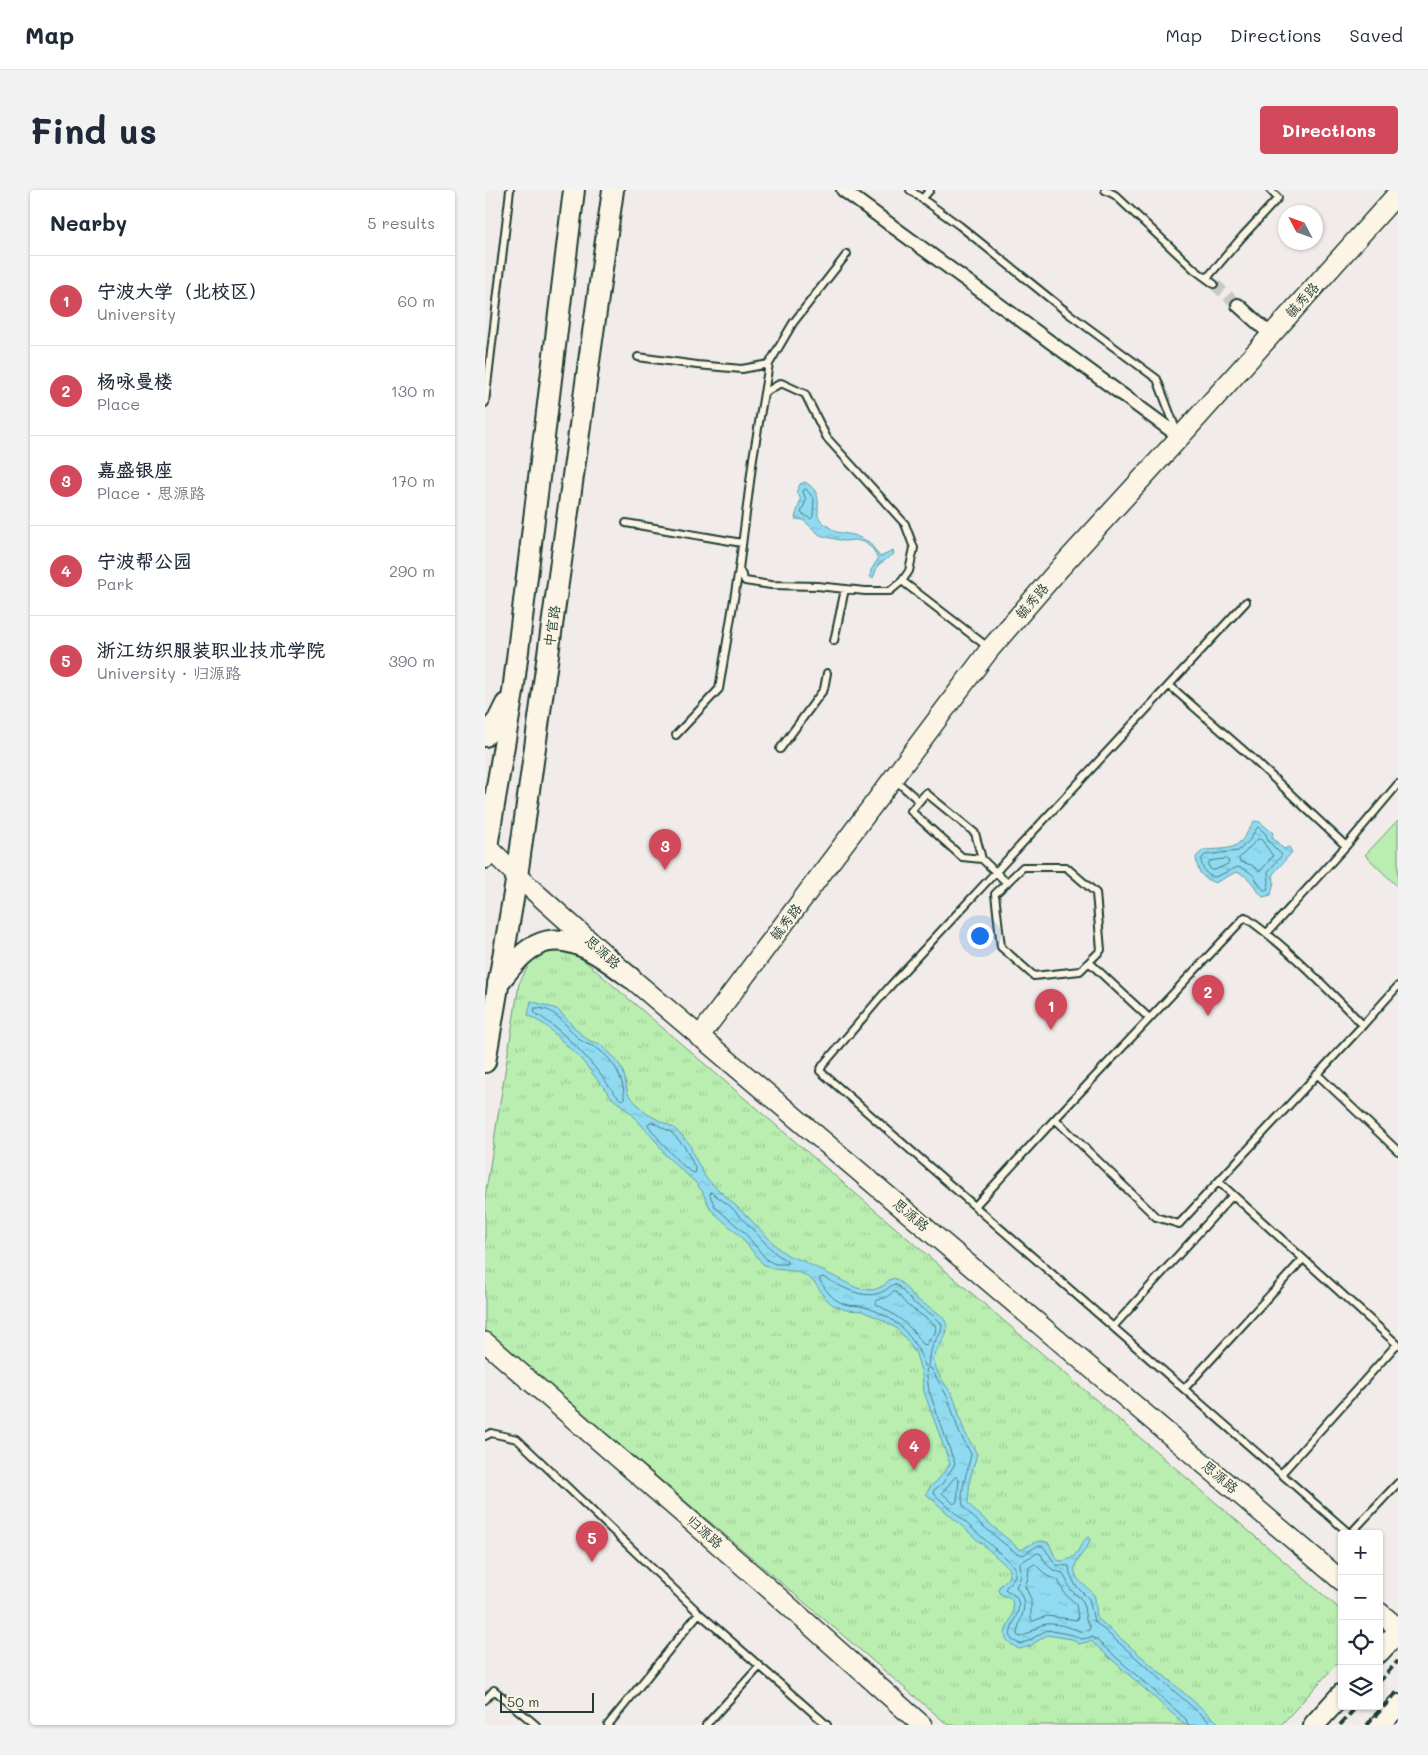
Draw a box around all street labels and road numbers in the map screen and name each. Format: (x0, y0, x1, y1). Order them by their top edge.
street label: 毓秀路 (1281, 278, 1323, 322)
street label: 毓秀路 (1011, 579, 1053, 623)
street label: 中官路 (539, 604, 564, 648)
street label: 毓秀路 (765, 899, 806, 944)
street label: 思源路 (581, 931, 625, 973)
street label: 思源路 (889, 1194, 934, 1235)
street label: 思源路 (1198, 1456, 1243, 1497)
street label: 归源路 (683, 1511, 727, 1553)

